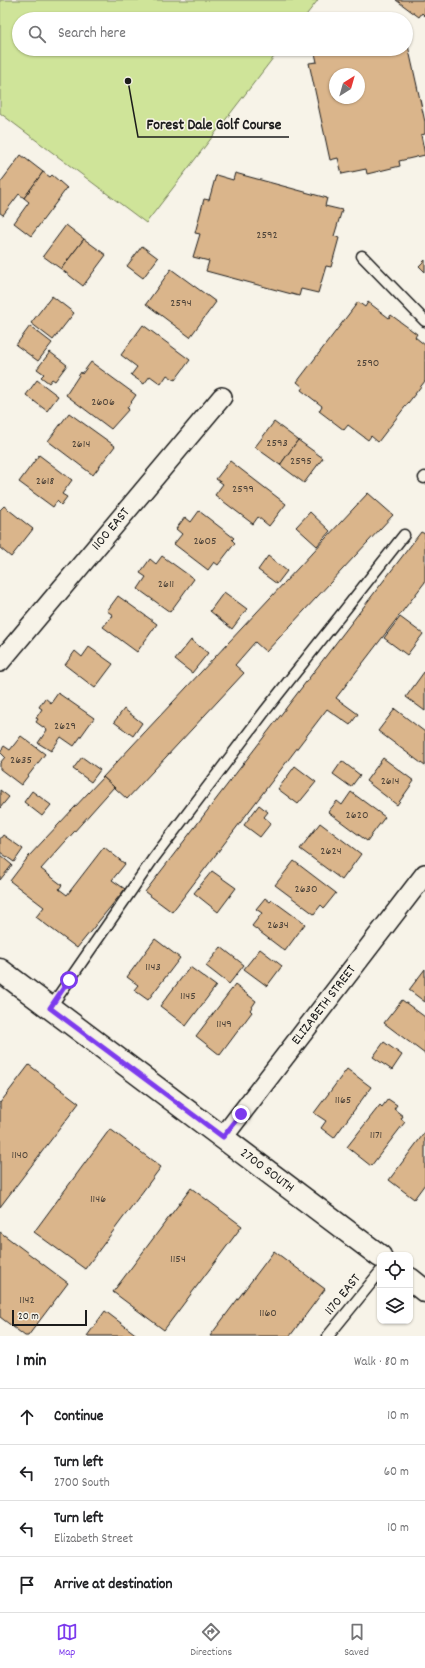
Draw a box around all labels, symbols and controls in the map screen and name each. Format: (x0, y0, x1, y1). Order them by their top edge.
search box (12, 12, 413, 56)
icon: search (26, 23, 48, 45)
text: Search here (58, 23, 126, 45)
north arrow (329, 68, 365, 104)
callout: Forest Dale Golf Course (138, 110, 289, 137)
text: Forest Dale Golf Course (147, 115, 282, 137)
house number: 2592 (256, 227, 278, 244)
house number: 2594 (170, 295, 192, 312)
house number: 2590 (357, 355, 379, 372)
house number: 2606 (91, 394, 115, 411)
house number: 2593 (266, 435, 288, 452)
house number: 2614 (72, 436, 90, 453)
house number: 2595 (290, 453, 312, 470)
house number: 2618 (36, 473, 54, 490)
house number: 2599 (232, 481, 254, 498)
street label: 1100 EAST (87, 503, 135, 555)
house number: 2605 (193, 533, 217, 550)
house number: 2611 (158, 576, 174, 593)
house number: 2629 (54, 718, 76, 735)
house number: 2635 (10, 752, 32, 769)
house number: 2614 (381, 773, 399, 790)
house number: 2620 (346, 807, 368, 824)
house number: 2624 (320, 843, 342, 860)
house number: 2630 (295, 881, 318, 898)
house number: 2634 (267, 917, 289, 934)
house number: 1143 (145, 959, 161, 976)
street label: ELIZABETH STREET (287, 961, 362, 1050)
route start (60, 971, 78, 989)
house number: 1145 (180, 988, 196, 1005)
house number: 1149 (216, 1016, 232, 1033)
house number: 1165 (335, 1092, 351, 1109)
route end (232, 1105, 250, 1123)
house number: 1171 (370, 1127, 382, 1144)
street label: 2700 SOUTH (235, 1144, 298, 1198)
house number: 1140 (12, 1147, 28, 1164)
house number: 1146 (90, 1191, 106, 1208)
house number: 1154 (170, 1251, 186, 1268)
map controls (377, 1252, 413, 1324)
button: locate (377, 1252, 413, 1288)
street label: 1170 EAST (320, 1270, 366, 1320)
button: layers (377, 1288, 413, 1324)
house number: 1142 (19, 1292, 35, 1309)
house number: 1160 (259, 1305, 277, 1322)
scale bar (12, 1308, 87, 1327)
text: 20 m (18, 1309, 39, 1325)
text: 1 min (16, 1350, 46, 1374)
text: Walk · 80 m (354, 1353, 409, 1372)
icon: ahead (16, 1406, 38, 1428)
text: Continue (54, 1406, 103, 1428)
text: 10 m (387, 1407, 409, 1426)
text: Turn left (54, 1452, 103, 1474)
icon: left (16, 1462, 38, 1484)
text: 60 m (384, 1463, 409, 1482)
text: 2700 South (54, 1474, 110, 1493)
text: Turn left (54, 1508, 103, 1530)
icon: left (16, 1518, 38, 1540)
text: 10 m (387, 1519, 409, 1538)
text: Elizabeth Street (54, 1530, 133, 1549)
icon: arrive (16, 1574, 38, 1596)
text: Arrive at destination (54, 1574, 172, 1596)
tab: Map (56, 1621, 78, 1661)
tab: Directions (190, 1621, 232, 1661)
tab: Saved (344, 1621, 369, 1661)

